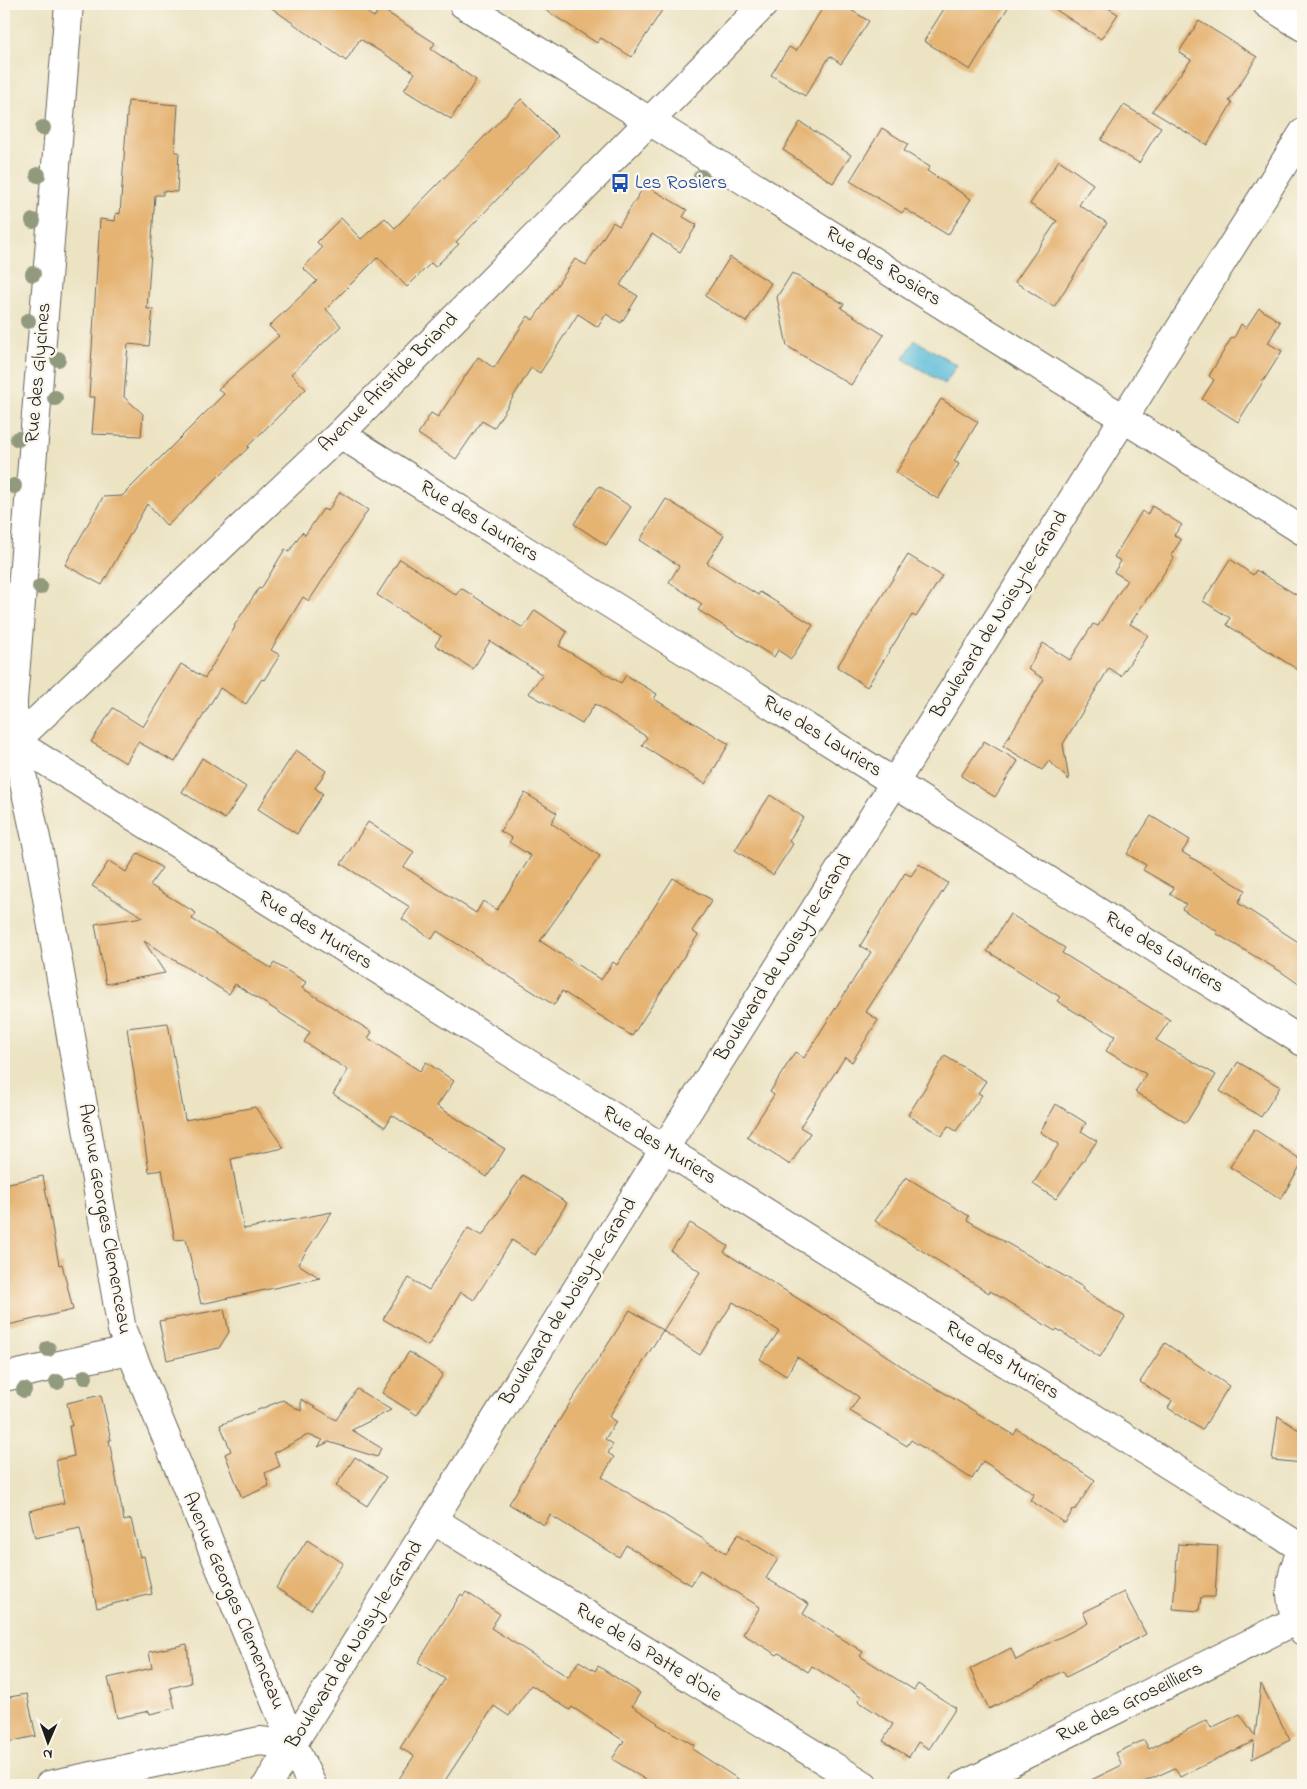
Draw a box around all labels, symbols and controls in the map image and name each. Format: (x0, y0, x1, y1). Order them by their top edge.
place label: Les Rosiers (635, 169, 727, 198)
bus stop icon: Les Rosiers (609, 172, 631, 194)
street label: Rue des Rosiers (819, 220, 947, 314)
street label: Rue des Glycines (18, 302, 60, 444)
street label: Avenue Aristide Briand (312, 306, 466, 460)
street label: Rue des Lauriers (413, 474, 545, 570)
street label: Boulevard de Noisy-le-Grand (923, 505, 1076, 726)
street label: Rue des Lauriers (756, 689, 888, 785)
street label: Boulevard de Noisy-le-Grand (707, 848, 860, 1069)
street label: Rue des Muriers (252, 884, 378, 978)
street label: Rue des Lauriers (1098, 905, 1230, 1001)
street label: Rue des Muriers (596, 1099, 722, 1193)
street label: Avenue Georges Clemenceau (68, 1101, 139, 1337)
street label: Boulevard de Noisy-le-Grand (492, 1192, 645, 1413)
street label: Rue des Muriers (939, 1314, 1065, 1408)
street label: Avenue Georges Clemenceau (173, 1488, 292, 1715)
street label: Boulevard de Noisy-le-Grand (278, 1535, 431, 1756)
street label: Rue de la Patte d'Oie (569, 1596, 727, 1710)
street label: Rue des Groseilliers (1052, 1655, 1208, 1751)
north arrow (22, 1716, 72, 1766)
text: N (43, 1743, 53, 1764)

